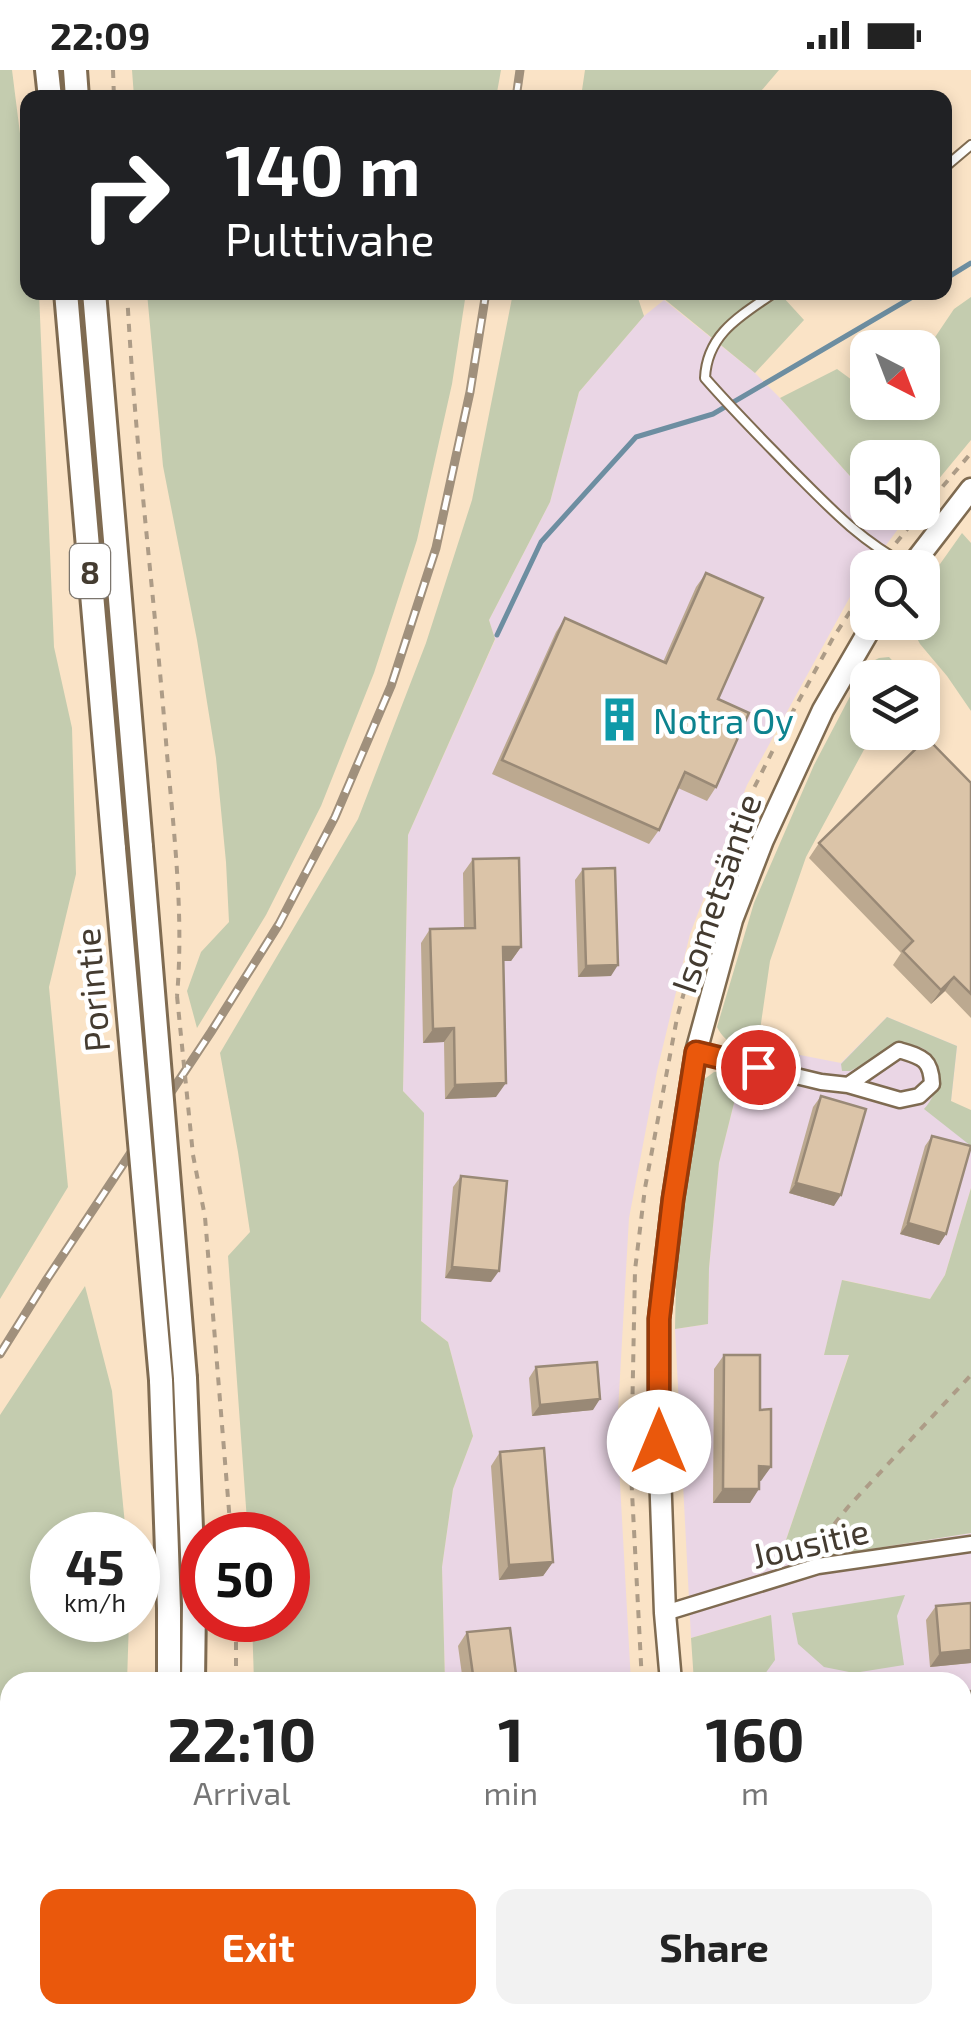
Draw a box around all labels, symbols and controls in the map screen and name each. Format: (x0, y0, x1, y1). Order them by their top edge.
text: 22:09 (50, 12, 150, 58)
text: 140 m (225, 126, 421, 210)
icon: right (60, 130, 190, 260)
text: Pulttivahe (225, 211, 434, 265)
north arrow (850, 330, 940, 420)
map controls (850, 330, 940, 750)
button: sound (850, 440, 940, 530)
road number: 8 (70, 544, 110, 598)
button: search (850, 550, 940, 640)
button: layers (850, 660, 940, 750)
building icon: Notra Oy (596, 696, 644, 744)
place label: Notra Oy (653, 699, 794, 741)
street label: Isometsäntie (661, 788, 769, 998)
street label: Porintie (65, 926, 117, 1054)
pin (716, 1025, 801, 1110)
icon: arrive (731, 1040, 786, 1095)
position arrow (607, 1390, 711, 1494)
street label: Jousitie (747, 1508, 873, 1576)
speed limit sign: 50 (180, 1512, 310, 1642)
text: 45 (65, 1535, 125, 1595)
text: km/h (64, 1587, 126, 1617)
text: 22:10 (167, 1702, 316, 1774)
text: 1 (498, 1702, 524, 1774)
text: 160 (705, 1702, 805, 1774)
text: Arrival (193, 1773, 290, 1811)
text: min (484, 1773, 538, 1811)
text: m (741, 1773, 769, 1811)
button: Exit (40, 1889, 476, 2004)
button: Share (496, 1889, 932, 2004)

